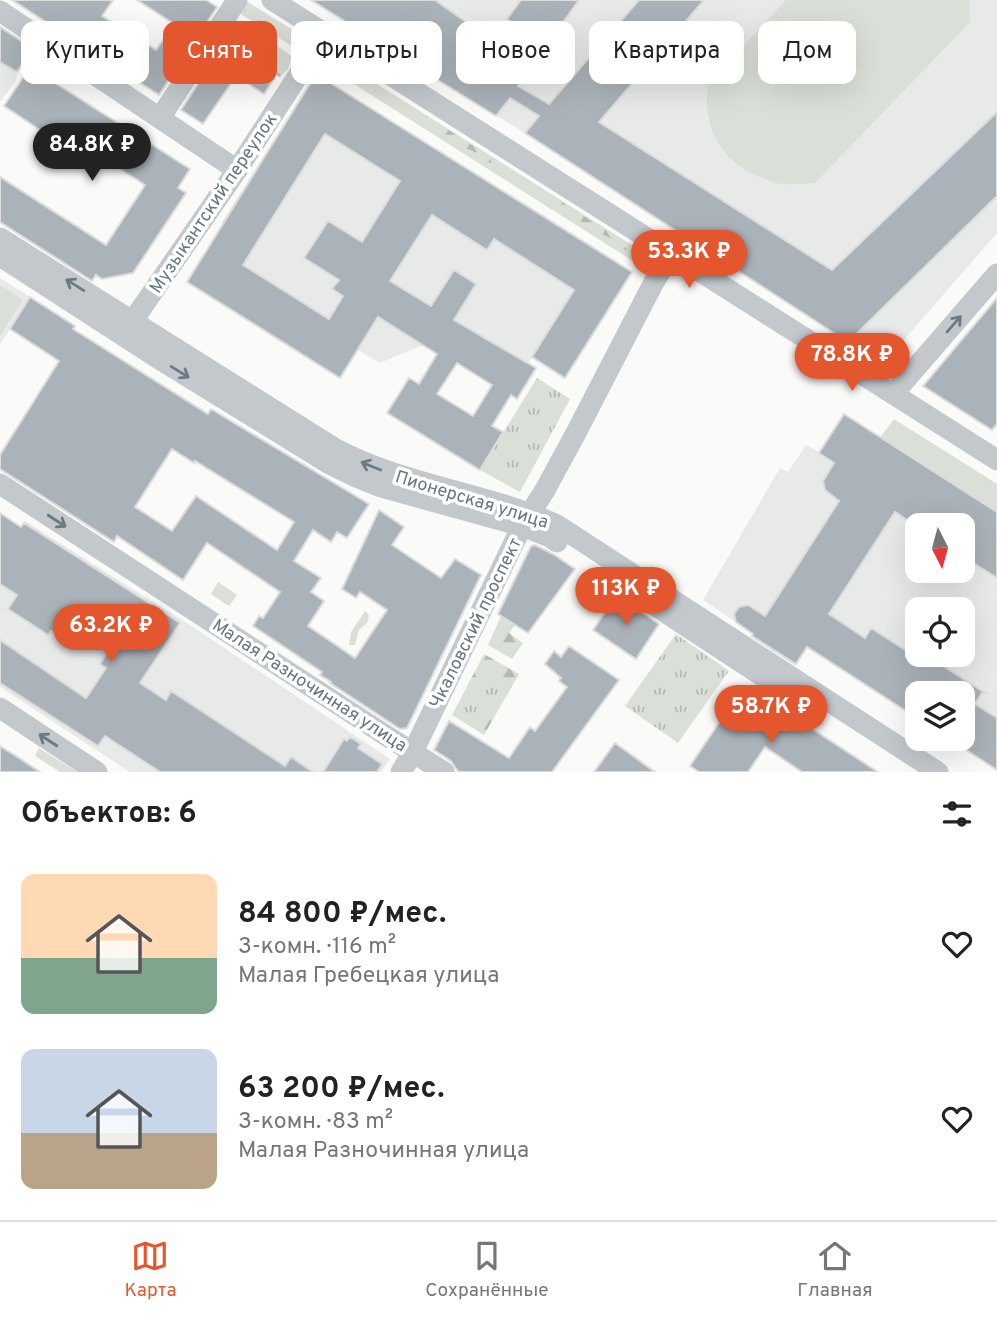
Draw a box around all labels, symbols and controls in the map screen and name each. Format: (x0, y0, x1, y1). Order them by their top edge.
chip: Купить (21, 21, 149, 84)
chip: Снять (163, 21, 277, 84)
chip: Фильтры (291, 21, 442, 84)
chip: Новое (456, 21, 575, 84)
chip: Квартира (589, 21, 744, 84)
chip: Дом (758, 21, 856, 84)
street label: Музыкантский переулок (145, 109, 283, 298)
pin: 84.8K ₽ (27, 124, 157, 183)
text: 84.8K ₽ (49, 131, 135, 160)
pin: 53.3K ₽ (624, 230, 754, 290)
text: 53.3K ₽ (647, 238, 731, 267)
one-way arrow (65, 277, 85, 291)
one-way arrow (946, 315, 962, 333)
pin: 78.8K ₽ (787, 334, 917, 393)
text: 78.8K ₽ (811, 341, 893, 370)
one-way arrow (170, 365, 190, 379)
one-way arrow (361, 458, 382, 471)
street label: Пионерская улица (392, 466, 551, 535)
north arrow (905, 513, 975, 583)
map controls (905, 513, 975, 751)
one-way arrow (47, 515, 67, 529)
street label: Чкаловский проспект (425, 534, 528, 713)
pin: 113K ₽ (569, 568, 683, 627)
text: 113K ₽ (591, 575, 661, 604)
button: locate (905, 597, 975, 667)
pin: 63.2K ₽ (46, 604, 176, 664)
text: 63.2K ₽ (69, 612, 153, 641)
street label: Малая Разночинная улица (207, 615, 411, 758)
button: layers (905, 681, 975, 751)
pin: 58.7K ₽ (706, 686, 836, 745)
text: 58.7K ₽ (730, 693, 812, 722)
one-way arrow (39, 733, 59, 747)
icon: filters (938, 795, 976, 833)
text: Объектов: 6 (21, 796, 197, 833)
text: 84 800 ₽/мес. (238, 896, 446, 933)
icon: home (77, 902, 161, 986)
icon: heart (938, 925, 976, 963)
text: 3-комн. · 116 m² (238, 933, 396, 962)
text: Малая Гребецкая улица (238, 962, 499, 991)
text: 63 200 ₽/мес. (238, 1071, 444, 1108)
icon: home (77, 1077, 161, 1161)
icon: heart (938, 1100, 976, 1138)
text: 3-комн. · 83 m² (238, 1108, 393, 1137)
text: Малая Разночинная улица (238, 1137, 529, 1166)
tab: Карта (124, 1237, 176, 1303)
tab: Сохранённые (425, 1237, 548, 1303)
tab: Главная (797, 1237, 873, 1303)

